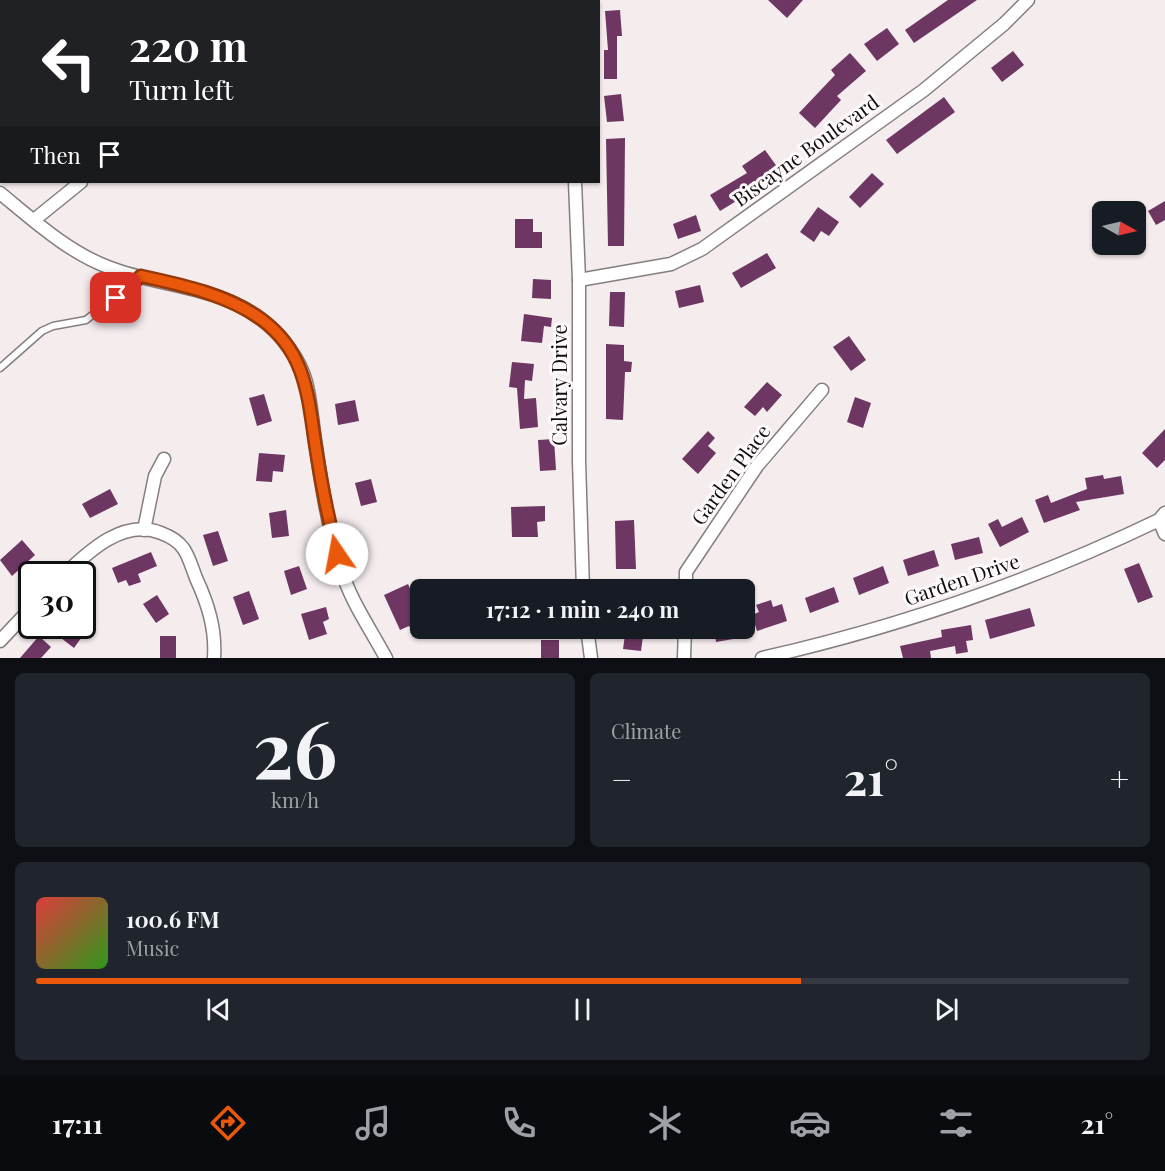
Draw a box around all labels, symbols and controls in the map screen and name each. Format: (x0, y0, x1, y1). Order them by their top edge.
text: 220 m (129, 17, 248, 73)
icon: left (30, 24, 108, 102)
text: Turn left (129, 71, 233, 107)
street label: Biscayne Boulevard (727, 87, 884, 212)
icon: arrive (93, 138, 126, 171)
text: Then (30, 140, 81, 170)
north arrow (1092, 201, 1146, 255)
map controls (1092, 201, 1146, 255)
pin (90, 272, 141, 323)
icon: arrive (99, 281, 132, 314)
street label: Calvary Drive (545, 324, 572, 446)
street label: Garden Place (684, 418, 775, 530)
position arrow (305, 522, 369, 586)
street label: Garden Drive (900, 546, 1023, 611)
speed limit sign: 30 (18, 561, 96, 639)
text: 17:12 · 1 min · 240 m (486, 594, 679, 624)
text: 26 (253, 695, 337, 799)
text: Climate (611, 717, 681, 744)
text: 21° (844, 747, 898, 807)
text: − (611, 756, 632, 800)
text: + (1110, 756, 1129, 800)
text: km/h (271, 786, 319, 813)
text: 100.6 FM (126, 904, 220, 934)
text: Music (126, 934, 179, 961)
icon: previous (202, 993, 235, 1026)
icon: pause (566, 993, 599, 1026)
icon: next (930, 993, 963, 1026)
icon: directions (207, 1102, 249, 1144)
icon: music (352, 1102, 394, 1144)
icon: phone (498, 1102, 540, 1144)
icon: climate (644, 1102, 686, 1144)
icon: car (789, 1102, 831, 1144)
icon: filters (935, 1102, 977, 1144)
text: 17:11 (52, 1105, 103, 1141)
text: 21° (1080, 1105, 1113, 1141)

